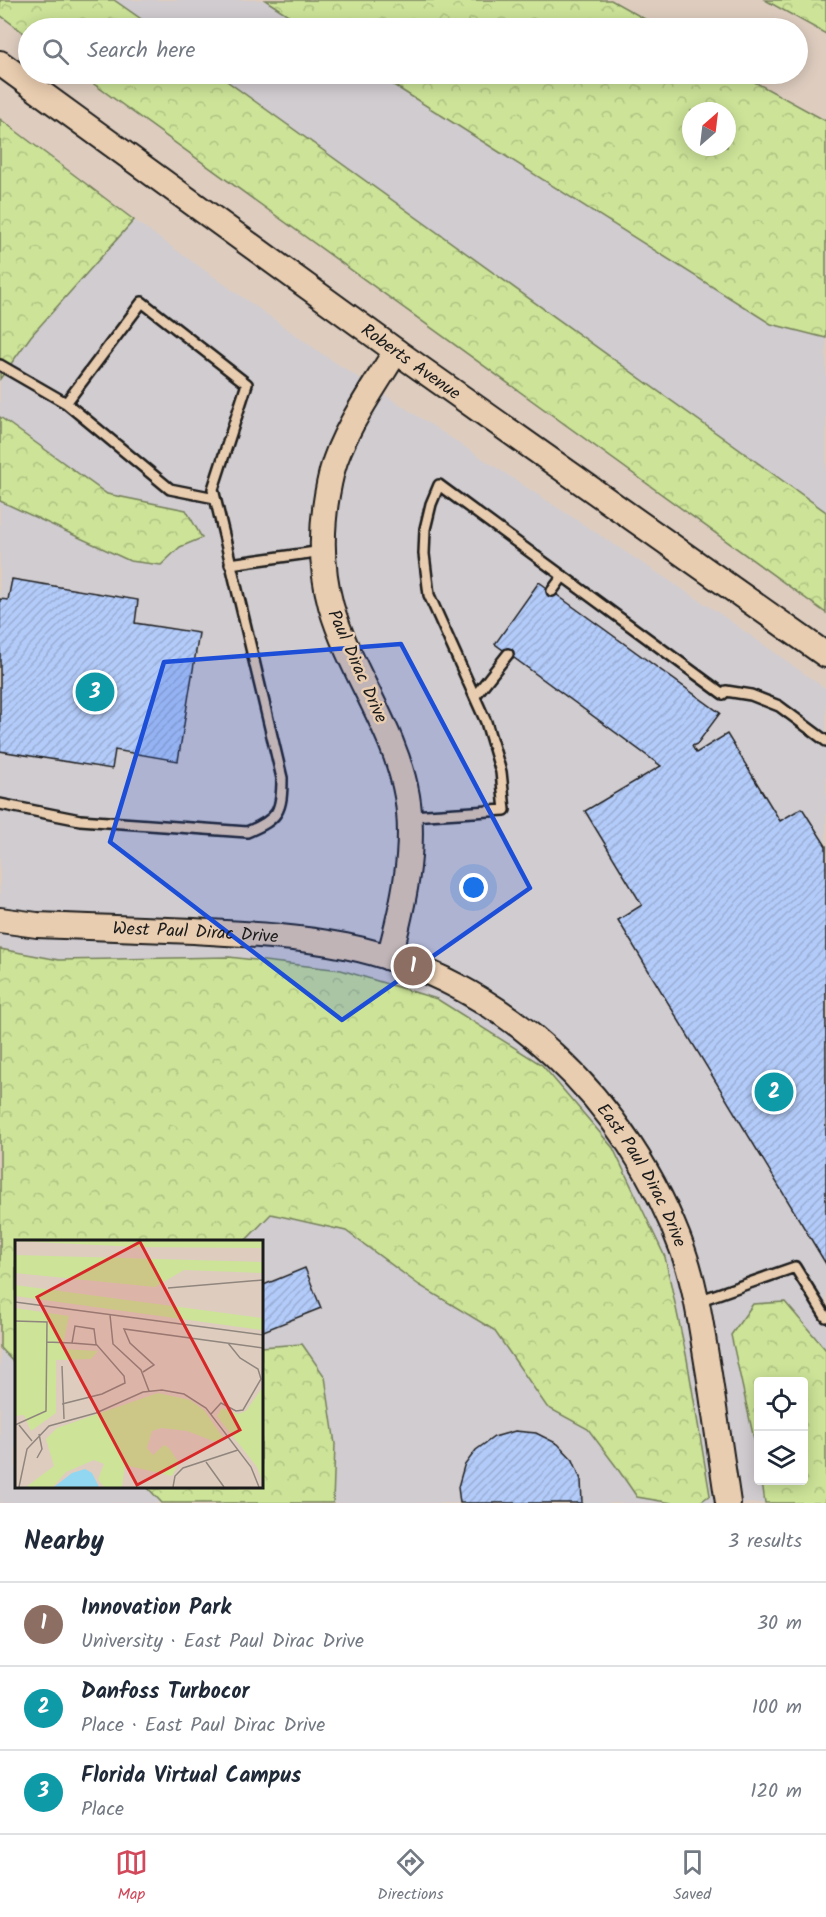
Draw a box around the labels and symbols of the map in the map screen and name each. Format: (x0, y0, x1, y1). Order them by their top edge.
north arrow (682, 102, 736, 156)
street label: Roberts Avenue (354, 317, 466, 408)
street label: Paul Dirac Drive (319, 605, 395, 728)
pin: 3 (76, 670, 115, 714)
your location (459, 873, 488, 902)
street label: West Paul Dirac Drive (112, 915, 279, 953)
pin: 1 (394, 944, 432, 988)
pin: 2 (754, 1070, 794, 1114)
street label: East Paul Dirac Drive (588, 1097, 693, 1252)
inset map (15, 1240, 262, 1488)

